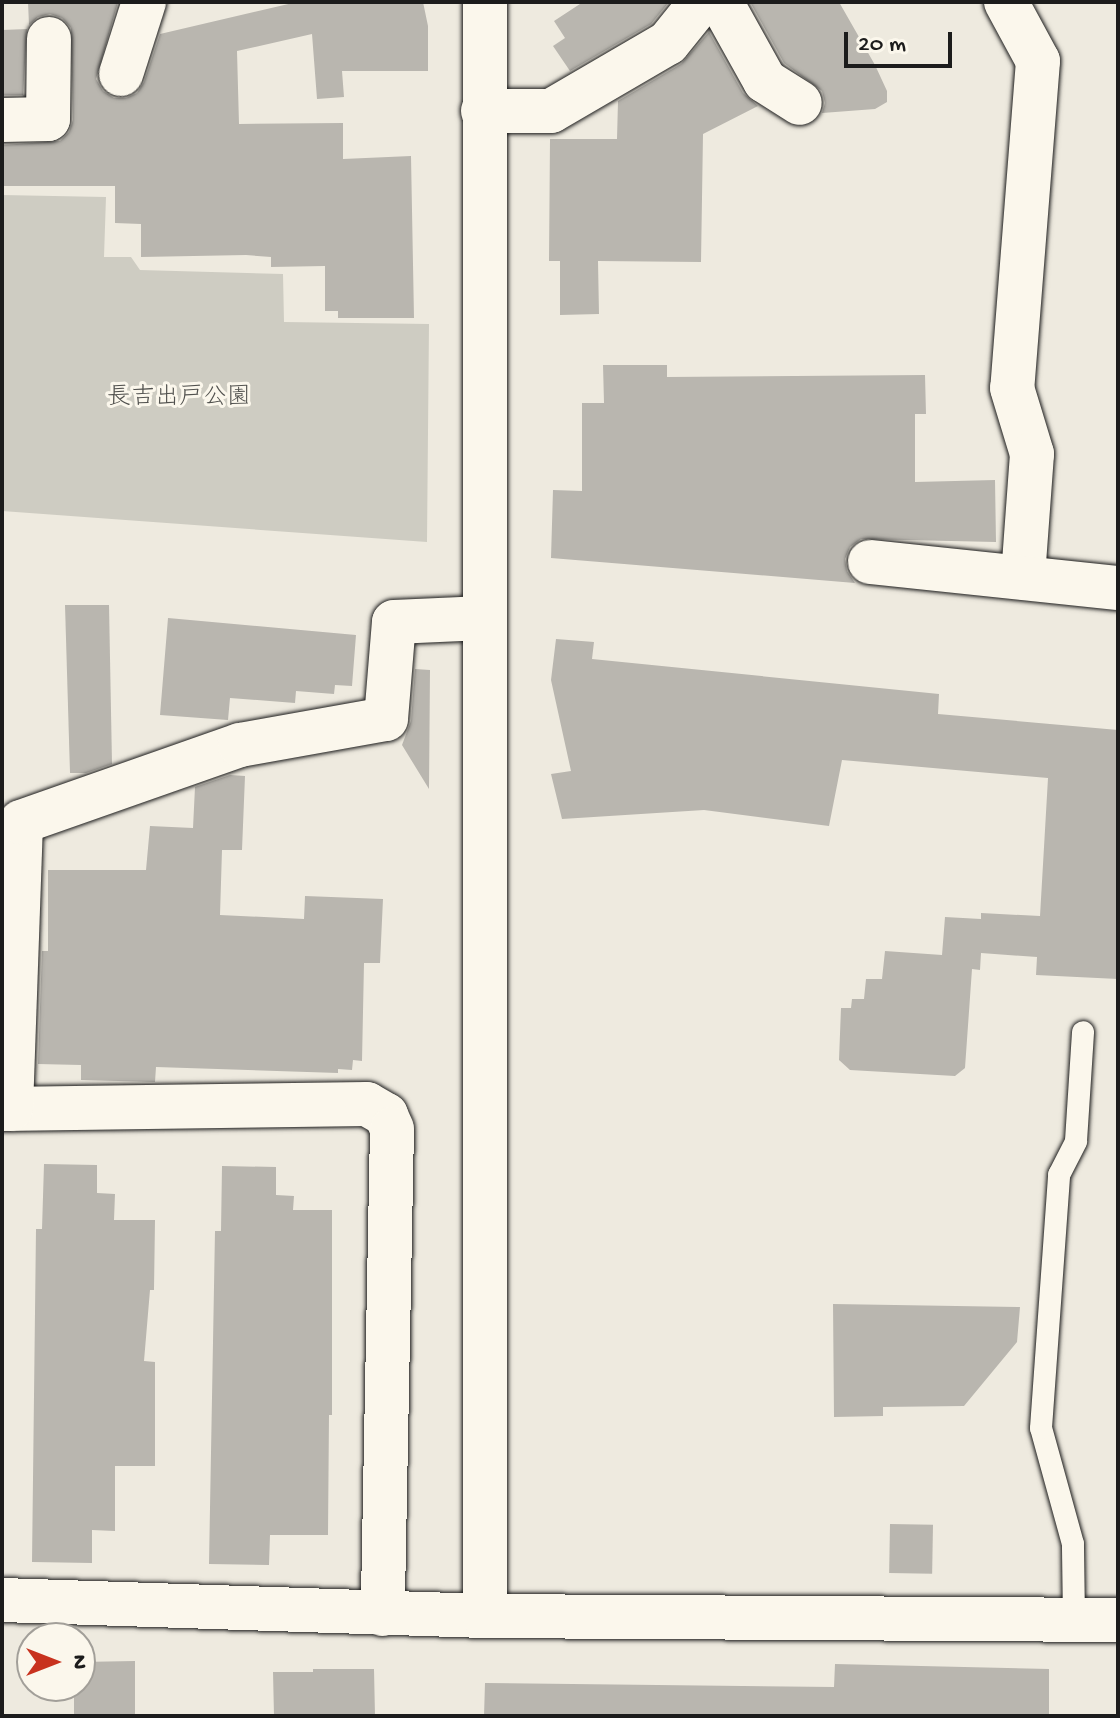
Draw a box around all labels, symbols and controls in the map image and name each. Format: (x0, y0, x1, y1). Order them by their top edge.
scale bar (848, 16, 956, 66)
text: 20 m (858, 31, 906, 60)
park label: 長吉出戸公園 (107, 385, 251, 413)
north arrow (16, 1622, 96, 1702)
text: N (65, 1655, 91, 1669)

